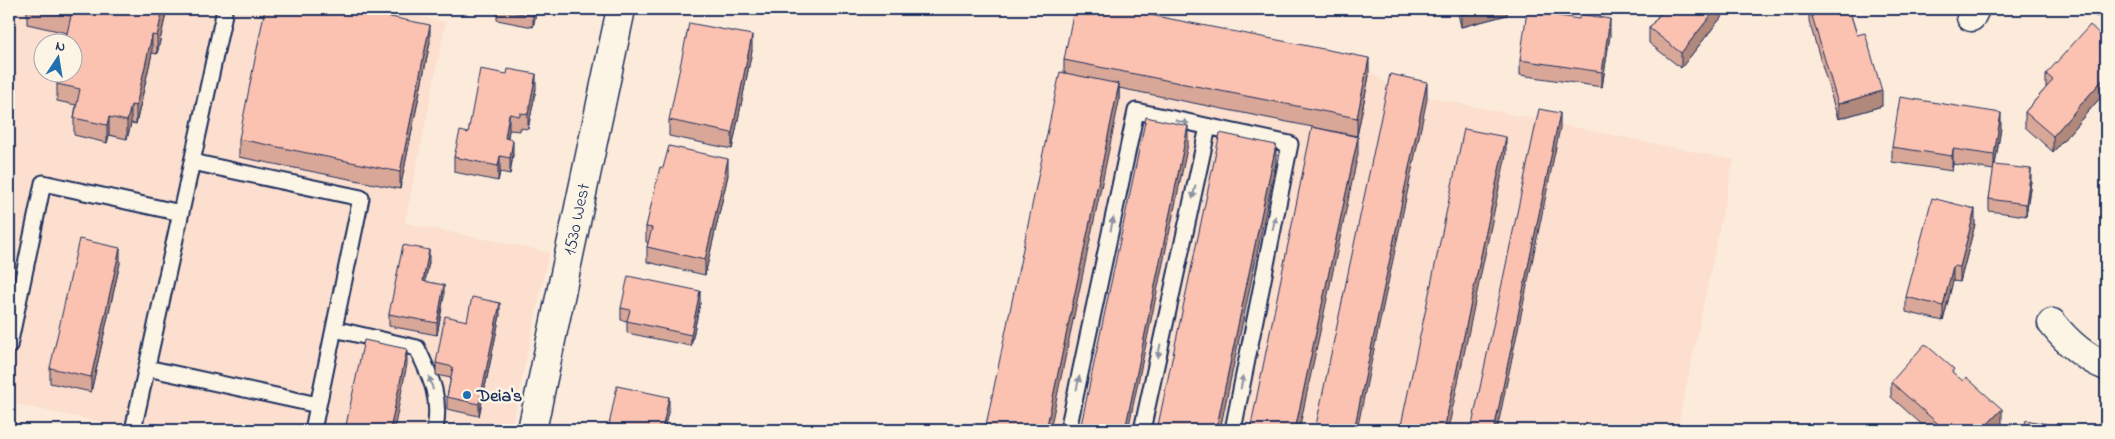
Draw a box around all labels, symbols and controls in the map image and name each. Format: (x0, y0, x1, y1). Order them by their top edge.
north arrow (32, 32, 82, 82)
text: N (54, 35, 67, 58)
one-way arrow (1175, 118, 1191, 126)
street label: 1530 West (558, 181, 598, 258)
one-way arrow (1190, 185, 1198, 200)
one-way arrow (1271, 215, 1279, 231)
one-way arrow (1108, 216, 1116, 231)
one-way arrow (1155, 343, 1163, 359)
one-way arrow (1239, 374, 1247, 390)
one-way arrow (427, 375, 435, 390)
one-way arrow (1074, 375, 1082, 390)
place label: Deia's (476, 384, 522, 410)
marker: Deia's (461, 389, 473, 401)

